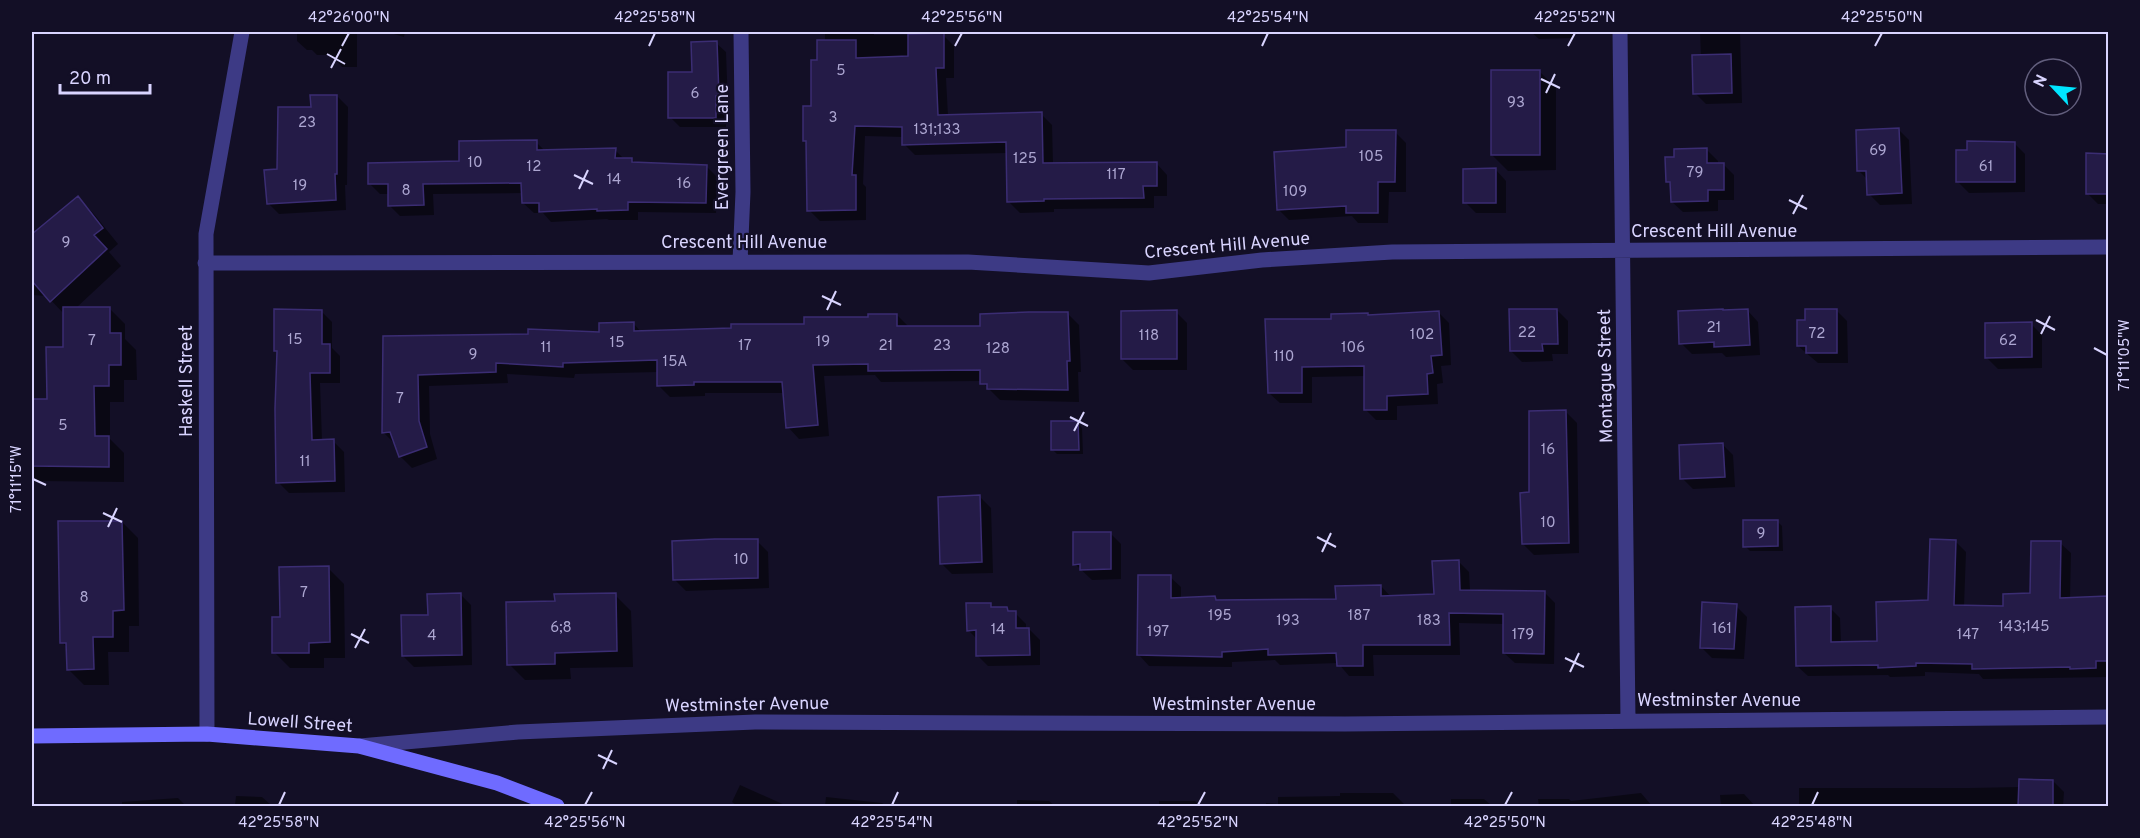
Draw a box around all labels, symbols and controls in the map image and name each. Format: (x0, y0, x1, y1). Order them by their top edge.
text: 42°26'00"N (308, 9, 390, 28)
text: 42°25'58"N (614, 9, 696, 28)
text: 42°25'56"N (921, 9, 1003, 28)
text: 42°25'54"N (1227, 9, 1309, 28)
text: 42°25'52"N (1534, 9, 1616, 28)
text: 42°25'50"N (1841, 9, 1923, 28)
scale bar (60, 57, 150, 95)
north arrow (2023, 57, 2083, 117)
house number: 5 (836, 62, 846, 81)
text: 20 m (69, 68, 111, 91)
text: N (2030, 72, 2053, 91)
street label: Evergreen Lane (712, 84, 735, 210)
house number: 6 (691, 85, 700, 104)
house number: 93 (1507, 94, 1525, 113)
house number: 3 (828, 109, 838, 128)
house number: 23 (298, 114, 316, 133)
house number: 131;133 (913, 121, 961, 140)
house number: 69 (1869, 142, 1887, 161)
house number: 105 (1359, 148, 1383, 167)
house number: 125 (1013, 150, 1037, 169)
house number: 10 (467, 154, 483, 173)
house number: 12 (527, 158, 541, 177)
house number: 61 (1979, 158, 1993, 177)
house number: 79 (1687, 164, 1703, 183)
house number: 117 (1107, 166, 1126, 185)
house number: 14 (607, 171, 621, 190)
house number: 16 (677, 175, 691, 194)
house number: 19 (293, 177, 307, 196)
house number: 8 (401, 182, 411, 201)
house number: 109 (1283, 183, 1307, 202)
street label: Crescent Hill Avenue (1631, 221, 1797, 244)
street label: Crescent Hill Avenue (1143, 228, 1311, 265)
street label: Crescent Hill Avenue (661, 232, 827, 255)
house number: 9 (62, 234, 70, 253)
street label: Montague Street (1594, 309, 1619, 443)
house number: 21 (1707, 319, 1721, 338)
text: 71°11'05"W (2116, 319, 2135, 391)
house number: 22 (1518, 324, 1536, 343)
street label: Haskell Street (176, 325, 199, 437)
house number: 72 (1809, 325, 1825, 344)
house number: 102 (1410, 326, 1434, 345)
house number: 118 (1139, 327, 1159, 346)
house number: 15 (288, 331, 302, 350)
house number: 7 (88, 332, 96, 351)
house number: 62 (1999, 332, 2017, 351)
house number: 19 (816, 333, 830, 352)
house number: 15 (610, 334, 624, 353)
house number: 17 (738, 337, 752, 356)
house number: 21 (879, 337, 893, 356)
house number: 23 (933, 337, 951, 356)
house number: 11 (540, 339, 552, 358)
house number: 106 (1341, 339, 1365, 358)
house number: 128 (986, 340, 1010, 359)
house number: 9 (469, 346, 477, 365)
house number: 110 (1274, 348, 1294, 367)
house number: 15A (663, 353, 687, 372)
house number: 7 (396, 390, 404, 409)
house number: 5 (58, 417, 68, 436)
house number: 16 (1541, 441, 1555, 460)
text: 71°11'15"W (8, 445, 27, 513)
house number: 11 (299, 453, 311, 472)
house number: 10 (1540, 514, 1556, 533)
house number: 9 (1757, 525, 1765, 544)
house number: 10 (733, 551, 749, 570)
house number: 7 (300, 584, 308, 603)
house number: 8 (79, 589, 89, 608)
house number: 195 (1208, 607, 1232, 626)
house number: 187 (1348, 607, 1370, 626)
house number: 193 (1276, 612, 1300, 631)
house number: 183 (1417, 612, 1441, 631)
house number: 143;145 (1999, 618, 2049, 637)
house number: 6;8 (550, 619, 572, 638)
house number: 161 (1712, 620, 1732, 639)
house number: 14 (991, 621, 1005, 640)
house number: 197 (1147, 623, 1169, 642)
house number: 179 (1512, 626, 1534, 645)
house number: 147 (1957, 626, 1979, 645)
house number: 4 (427, 627, 437, 646)
street label: Westminster Avenue (1637, 690, 1801, 713)
street label: Westminster Avenue (665, 693, 829, 718)
street label: Westminster Avenue (1152, 694, 1316, 717)
street label: Lowell Street (246, 708, 353, 739)
text: 42°25'58"N (238, 814, 320, 833)
text: 42°25'56"N (544, 814, 626, 833)
text: 42°25'54"N (851, 814, 933, 833)
text: 42°25'52"N (1157, 814, 1239, 833)
text: 42°25'50"N (1464, 814, 1546, 833)
text: 42°25'48"N (1771, 814, 1853, 833)

